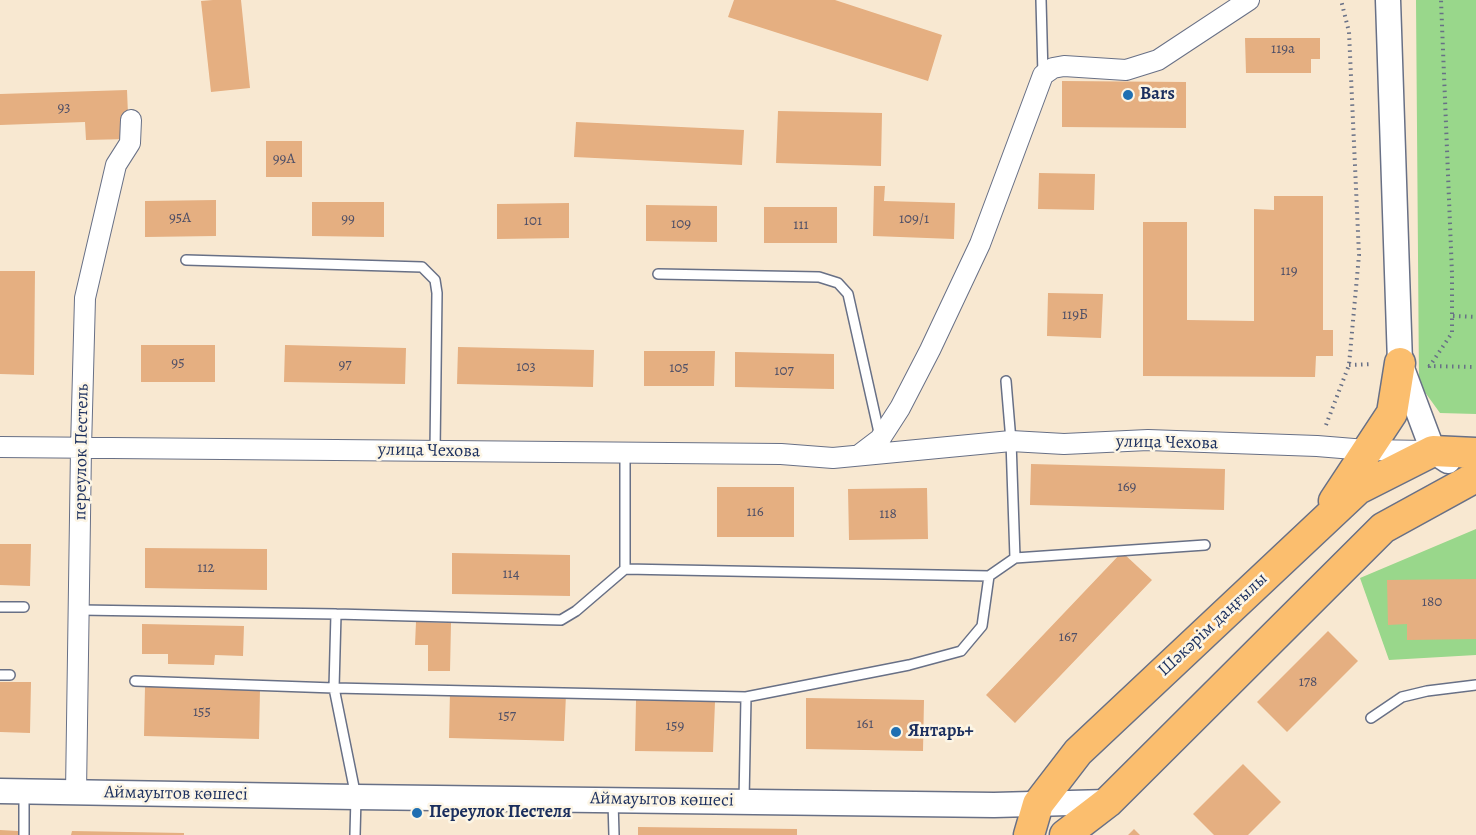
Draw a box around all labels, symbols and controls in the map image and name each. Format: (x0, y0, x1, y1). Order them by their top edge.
house number: 119а (1271, 40, 1295, 58)
place label: Bars (1140, 84, 1175, 106)
marker: Bars (1121, 88, 1135, 102)
house number: 93 (57, 99, 71, 117)
house number: 99А (273, 150, 295, 168)
house number: 95А (169, 209, 191, 227)
house number: 99 (341, 210, 355, 228)
house number: 109/1 (899, 210, 929, 228)
house number: 101 (524, 212, 542, 230)
house number: 109 (671, 215, 691, 233)
house number: 111 (793, 216, 809, 234)
house number: 119 (1280, 262, 1298, 280)
house number: 119Б (1062, 306, 1088, 324)
house number: 95 (171, 354, 185, 372)
house number: 97 (338, 356, 352, 374)
house number: 103 (516, 358, 536, 376)
house number: 105 (669, 359, 689, 377)
house number: 107 (774, 362, 794, 380)
street label: переулок Пестель (70, 383, 94, 521)
street label: улица Чехова (1116, 431, 1218, 455)
street label: улица Чехова (378, 439, 480, 463)
house number: 169 (1118, 478, 1136, 496)
house number: 116 (746, 503, 764, 521)
house number: 118 (879, 505, 897, 523)
house number: 112 (197, 559, 215, 577)
house number: 114 (502, 565, 520, 583)
street label: Шәкәрім даңғылы (1154, 569, 1272, 681)
house number: 180 (1422, 593, 1442, 611)
house number: 167 (1059, 628, 1077, 646)
house number: 178 (1299, 673, 1317, 691)
house number: 155 (193, 703, 211, 721)
house number: 157 (498, 707, 516, 725)
house number: 161 (856, 715, 874, 733)
house number: 159 (666, 717, 684, 735)
place label: Янтарь+ (908, 721, 974, 743)
marker: Янтарь+ (889, 725, 903, 739)
street label: Аймауытов көшесі (104, 782, 248, 806)
street label: Аймауытов көшесі (590, 788, 734, 812)
place label: Переулок Пестеля (429, 802, 571, 824)
marker: Переулок Пестеля (410, 806, 424, 820)

